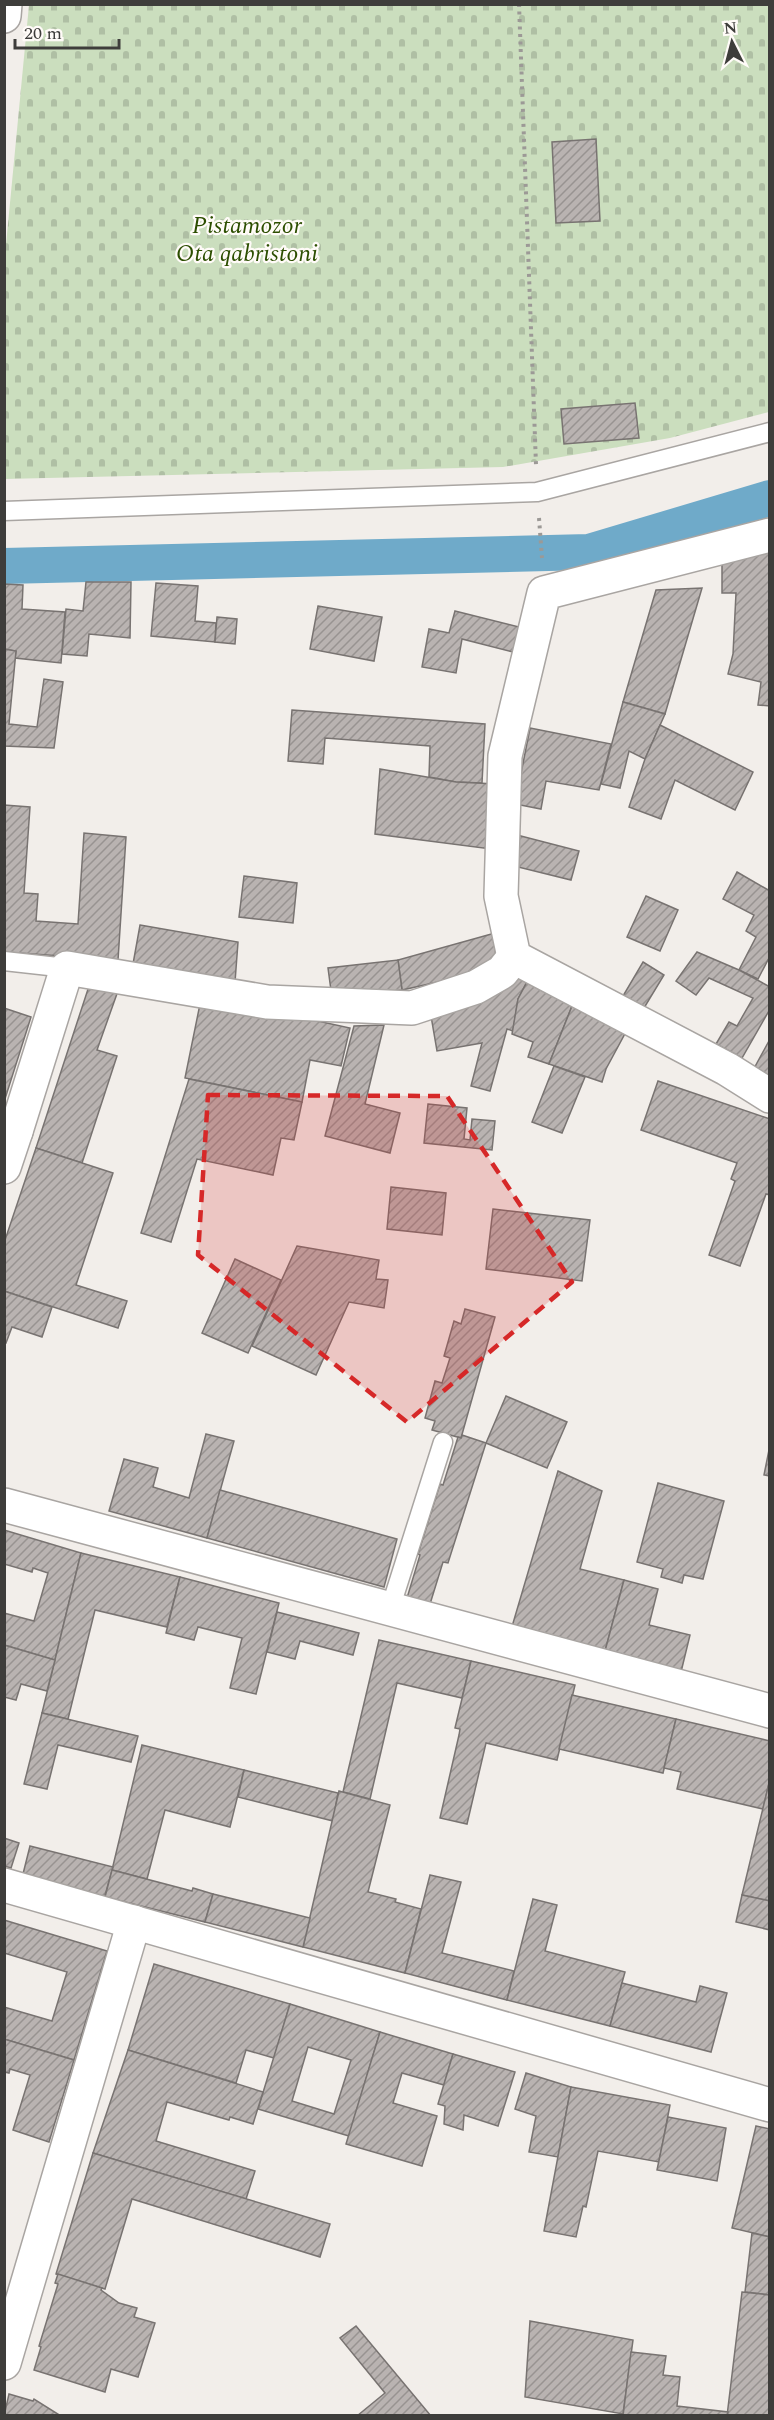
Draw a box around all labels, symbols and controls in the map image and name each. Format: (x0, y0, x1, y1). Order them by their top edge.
scale bar (15, 12, 118, 50)
north arrow (702, 12, 762, 72)
text: N (723, 15, 738, 41)
text: 20 m (24, 20, 62, 47)
park label: Pistamozor Ota qabristoni (176, 208, 318, 272)

